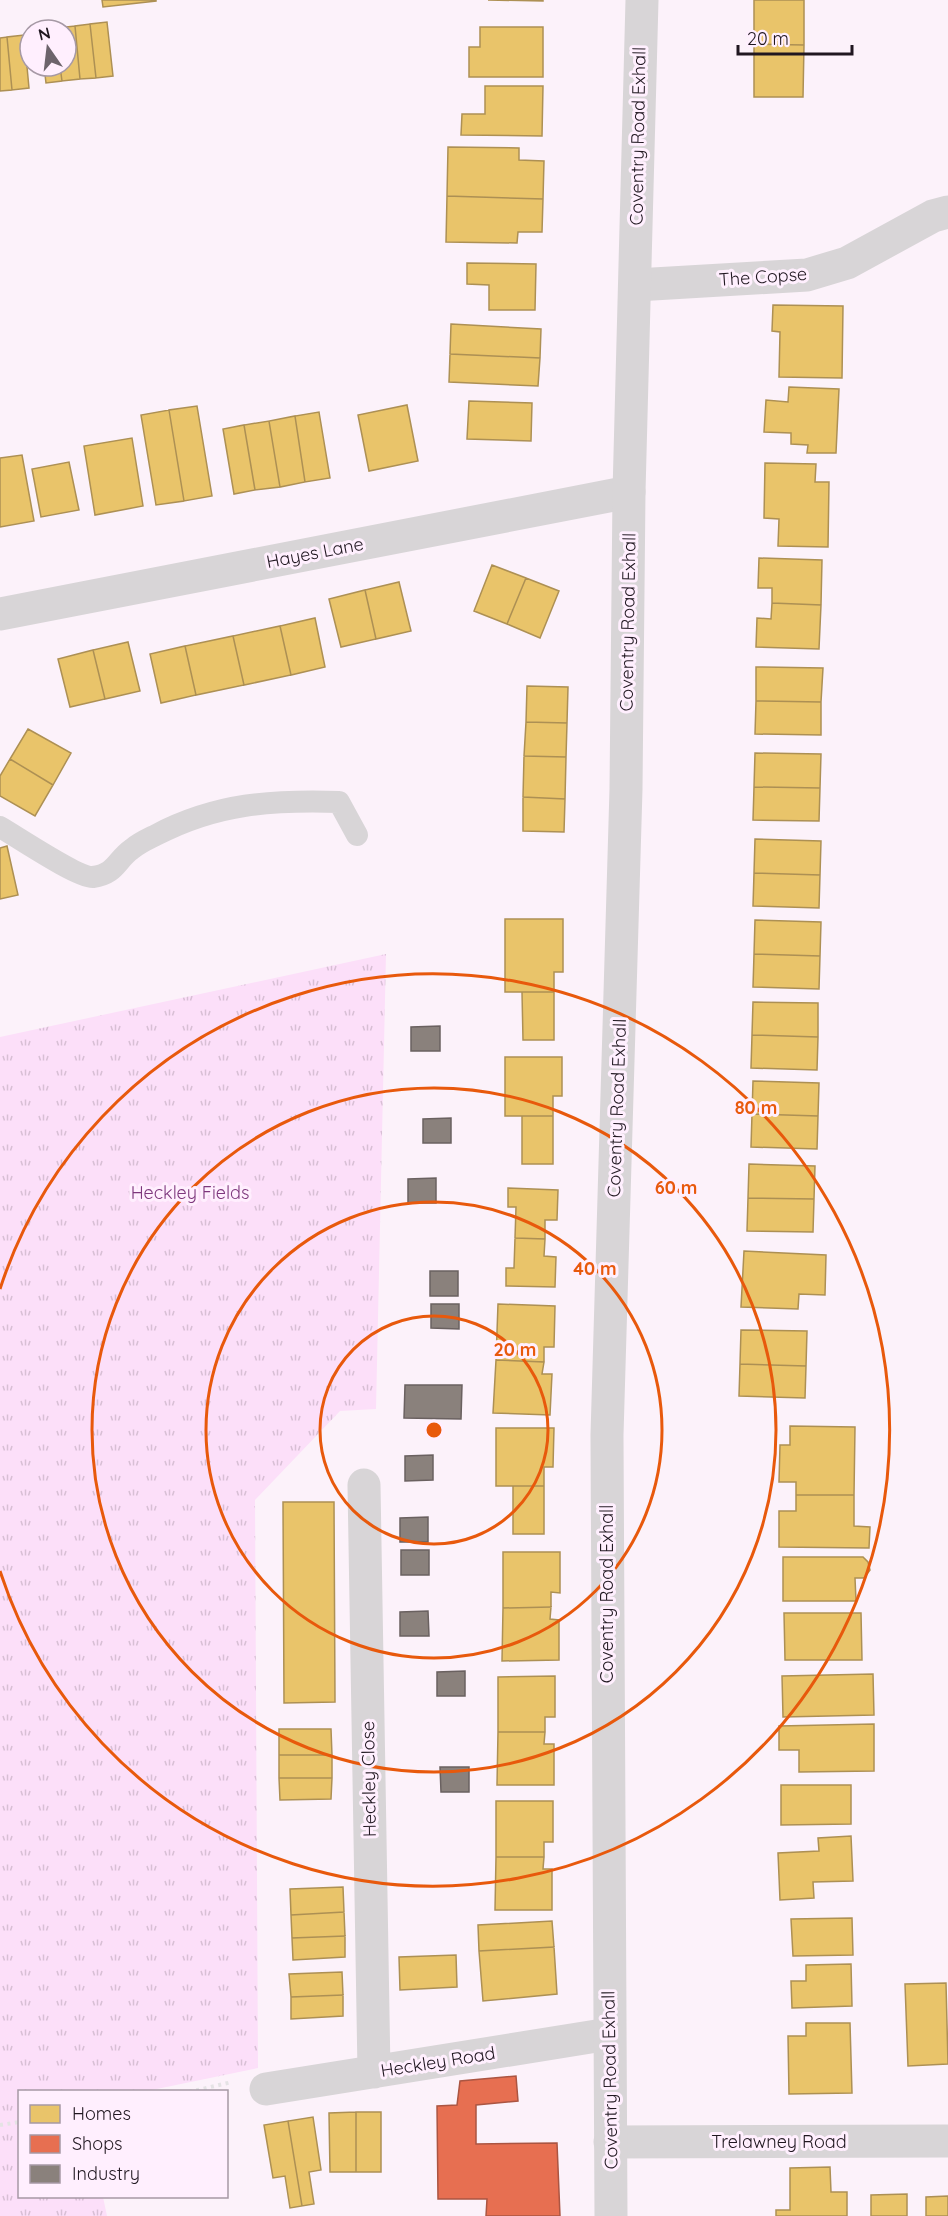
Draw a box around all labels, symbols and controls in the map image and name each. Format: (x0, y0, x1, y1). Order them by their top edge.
north arrow (18, 18, 78, 78)
scale bar (738, 18, 852, 56)
text: N (36, 22, 52, 45)
text: 20 m (747, 27, 789, 50)
street label: Coventry Road Exhall (624, 46, 651, 225)
street label: The Copse (718, 262, 808, 291)
street label: Hayes Lane (264, 532, 365, 573)
street label: Coventry Road Exhall (614, 532, 641, 711)
street label: Coventry Road Exhall (602, 1018, 631, 1198)
text: 80 m (735, 1096, 777, 1119)
text: 60 m (655, 1176, 697, 1199)
park label: Heckley Fields (131, 1181, 249, 1204)
text: 40 m (573, 1257, 617, 1280)
text: 20 m (494, 1338, 536, 1361)
centre of rings (424, 1420, 444, 1440)
street label: Coventry Road Exhall (595, 1505, 618, 1683)
street label: Heckley Close (356, 1721, 381, 1837)
street label: Coventry Road Exhall (596, 1991, 623, 2170)
street label: Heckley Road (379, 2041, 497, 2082)
legend (18, 2090, 228, 2198)
text: Homes (72, 2102, 131, 2125)
street label: Trelawney Road (711, 2130, 847, 2153)
text: Shops (72, 2132, 123, 2155)
text: Industry (72, 2162, 140, 2185)

